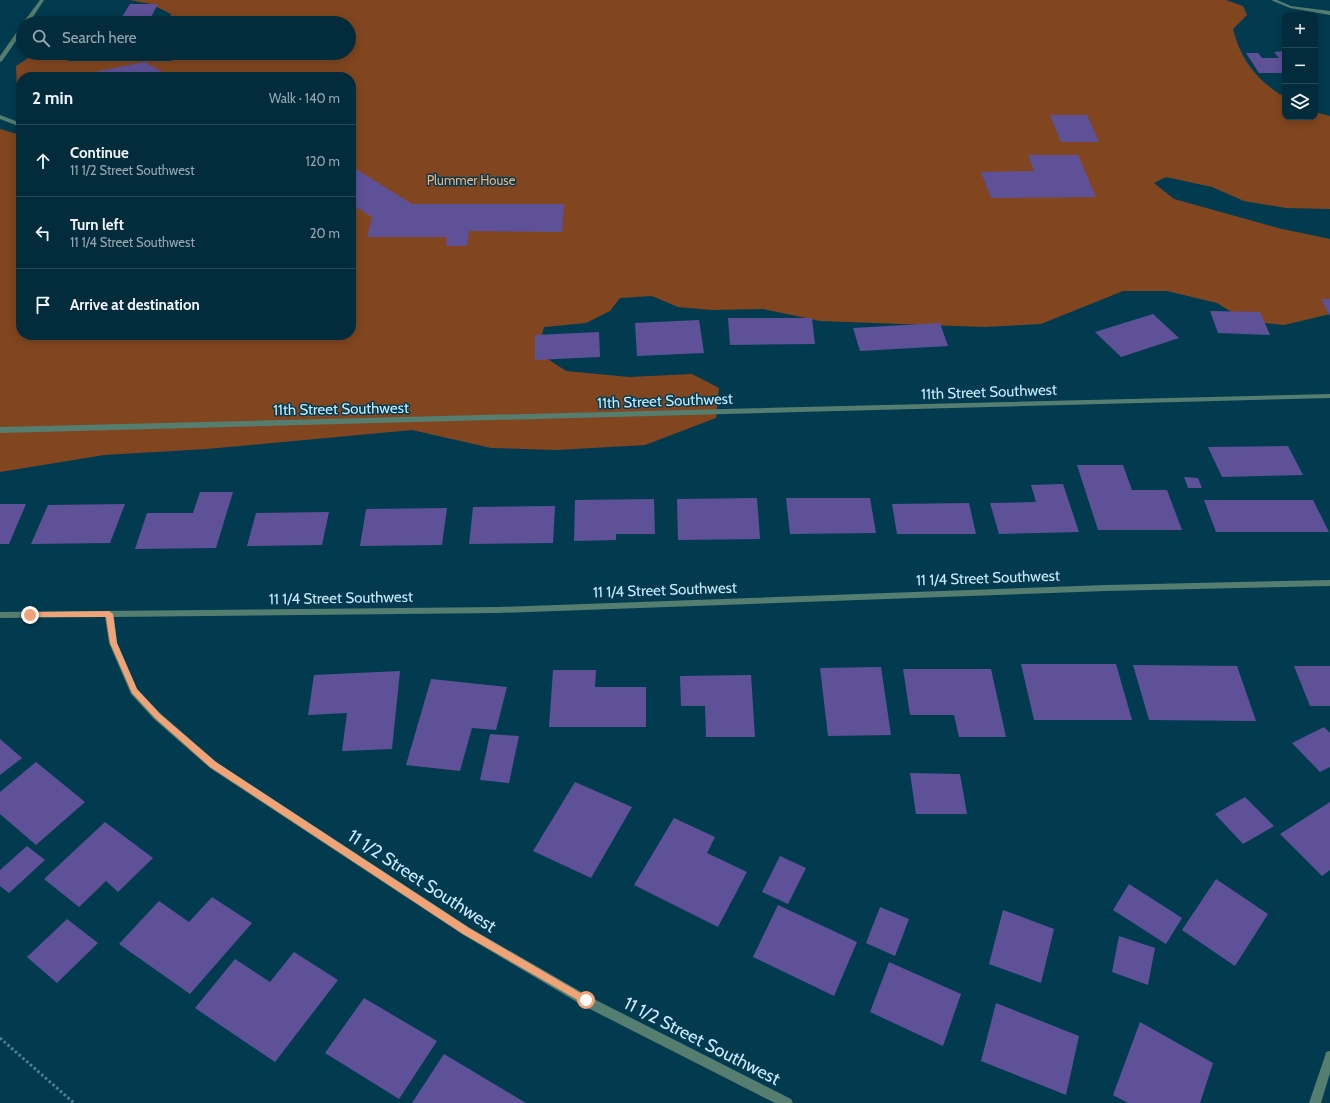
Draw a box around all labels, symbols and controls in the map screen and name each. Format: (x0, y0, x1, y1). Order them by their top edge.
map controls (1282, 12, 1318, 120)
button: + (1282, 12, 1318, 48)
search box (16, 16, 356, 60)
icon: search (30, 27, 52, 49)
text: Search here (62, 29, 137, 47)
button: − (1282, 48, 1318, 84)
button: layers (1282, 84, 1318, 120)
text: 2 min (32, 88, 73, 108)
text: Walk · 140 m (269, 90, 340, 106)
text: Continue (70, 144, 129, 162)
icon: ahead (32, 150, 54, 172)
text: 120 m (306, 153, 340, 169)
text: 11 1/2 Street Southwest (70, 162, 195, 178)
park label: Plummer House (427, 172, 516, 188)
text: Turn left (70, 216, 124, 234)
icon: left (32, 222, 54, 244)
text: 20 m (310, 225, 340, 241)
text: 11 1/4 Street Southwest (70, 234, 195, 250)
icon: arrive (32, 294, 54, 316)
text: Arrive at destination (70, 296, 200, 314)
street label: 11th Street Southwest (921, 381, 1057, 403)
street label: 11th Street Southwest (597, 390, 733, 412)
street label: 11th Street Southwest (273, 399, 409, 419)
street label: 11 1/4 Street Southwest (916, 566, 1060, 590)
street label: 11 1/4 Street Southwest (593, 578, 737, 602)
street label: 11 1/4 Street Southwest (269, 588, 413, 608)
route end (21, 606, 39, 624)
street label: 11 1/2 Street Southwest (344, 825, 500, 937)
route start (577, 991, 595, 1009)
street label: 11 1/2 Street Southwest (620, 992, 784, 1090)

